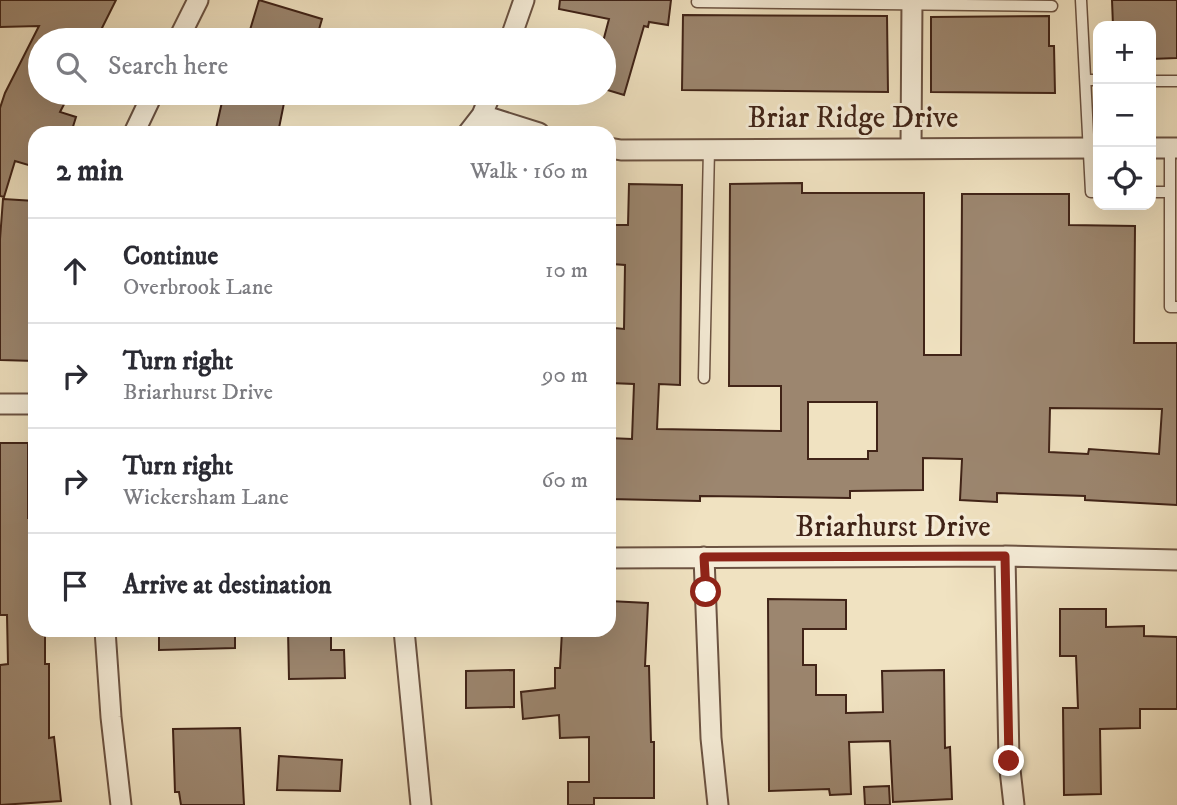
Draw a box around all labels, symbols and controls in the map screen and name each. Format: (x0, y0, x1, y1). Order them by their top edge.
map controls (1093, 21, 1156, 210)
button: + (1093, 21, 1156, 84)
search box (28, 28, 616, 105)
icon: search (52, 48, 90, 86)
text: Search here (108, 50, 228, 83)
button: − (1093, 84, 1156, 147)
street label: Briar Ridge Drive (748, 100, 958, 137)
button: locate (1093, 147, 1156, 210)
text: 2 min (56, 153, 123, 190)
text: Walk · 160 m (470, 157, 588, 186)
text: Continue (123, 240, 218, 273)
icon: ahead (56, 252, 94, 290)
text: 10 m (545, 256, 588, 285)
text: Overbrook Lane (123, 273, 273, 302)
text: Turn right (123, 345, 233, 378)
icon: right (56, 357, 94, 395)
text: 90 m (542, 361, 588, 390)
text: Briarhurst Drive (123, 378, 273, 407)
text: Turn right (123, 450, 233, 483)
icon: right (56, 462, 94, 500)
text: 60 m (541, 466, 588, 495)
text: Wickersham Lane (123, 483, 289, 512)
street label: Briarhurst Drive (795, 509, 991, 546)
icon: arrive (56, 567, 94, 605)
text: Arrive at destination (123, 569, 332, 602)
route start (690, 576, 721, 607)
route end (993, 745, 1024, 776)

